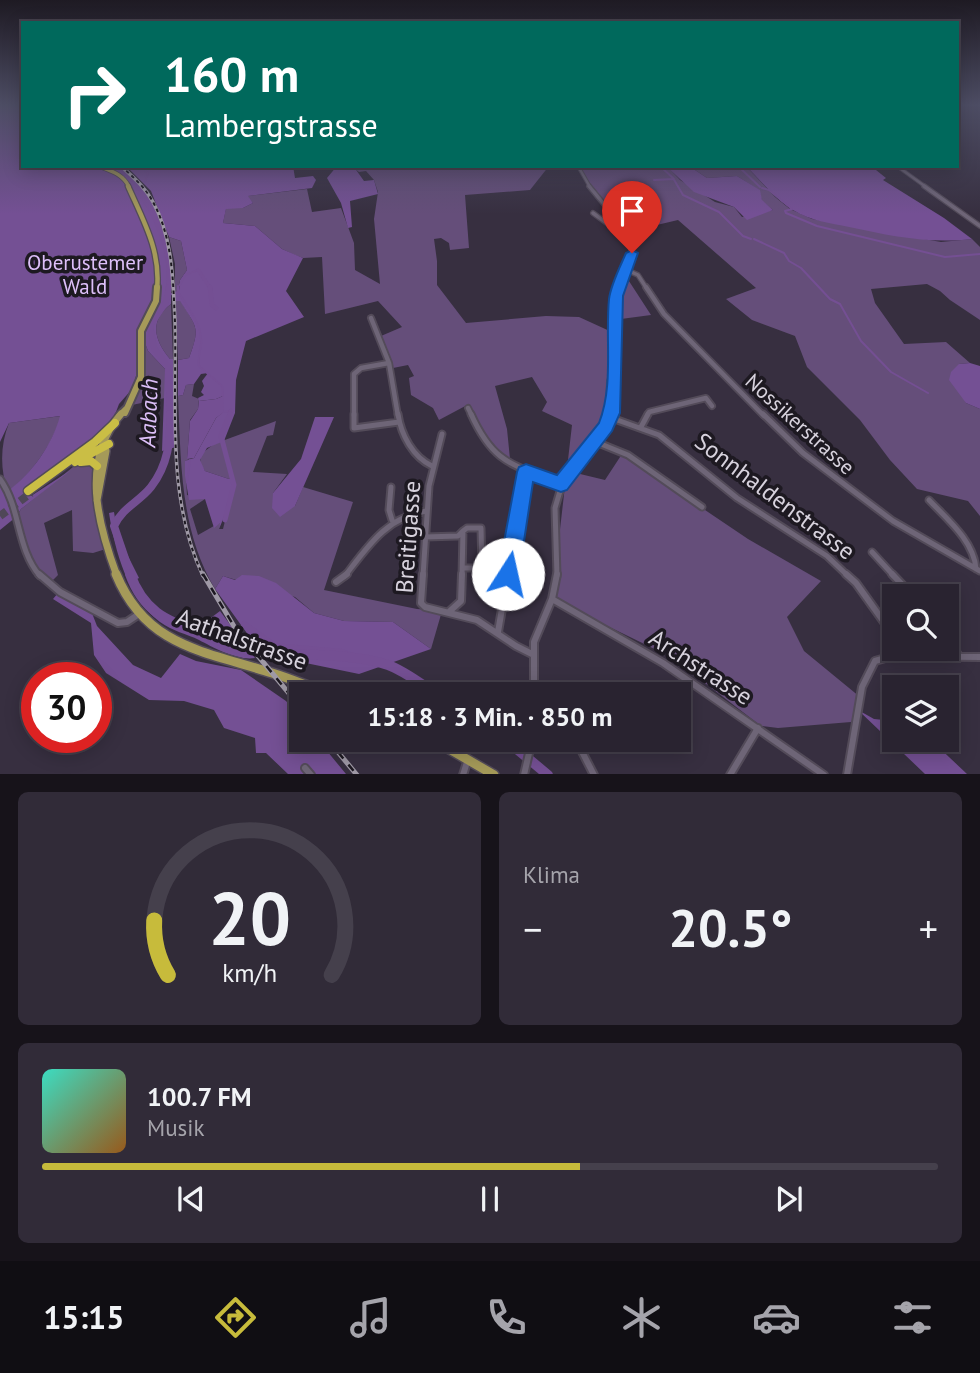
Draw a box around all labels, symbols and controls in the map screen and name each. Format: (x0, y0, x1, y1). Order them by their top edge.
text: 160 m (164, 42, 299, 106)
icon: right (49, 49, 140, 140)
text: Lambergstrasse (164, 104, 378, 146)
pin (602, 181, 662, 253)
icon: arrive (613, 192, 651, 230)
park label: Oberustemer Wald (27, 249, 143, 300)
street label: Nossikerstrasse (740, 368, 860, 480)
water label: Aabach (132, 378, 164, 449)
street label: Sonnhaldenstrasse (689, 426, 861, 566)
street label: Breitigasse (389, 480, 427, 594)
position arrow (471, 537, 545, 611)
map controls (882, 584, 959, 752)
button: search (882, 584, 959, 661)
street label: Aathalstrasse (172, 601, 312, 677)
street label: Archstrasse (644, 622, 758, 712)
speed limit sign: 30 (21, 662, 112, 753)
button: layers (882, 675, 959, 752)
text: 15:18 · 3 Min. · 850 m (367, 700, 613, 733)
text: Klima (523, 860, 580, 889)
text: 20 (208, 871, 291, 965)
text: 20.5° (669, 894, 792, 961)
text: − (523, 904, 542, 953)
text: + (919, 904, 938, 953)
text: km/h (222, 956, 277, 988)
text: 100.7 FM (147, 1080, 252, 1113)
text: Musik (147, 1113, 204, 1142)
icon: previous (172, 1180, 210, 1218)
icon: pause (471, 1180, 509, 1218)
icon: next (770, 1180, 808, 1218)
icon: directions (211, 1293, 260, 1342)
icon: music (346, 1293, 395, 1342)
icon: phone (482, 1293, 531, 1342)
icon: climate (617, 1293, 666, 1342)
icon: car (752, 1293, 801, 1342)
icon: filters (888, 1293, 937, 1342)
text: 15:15 (43, 1296, 124, 1338)

